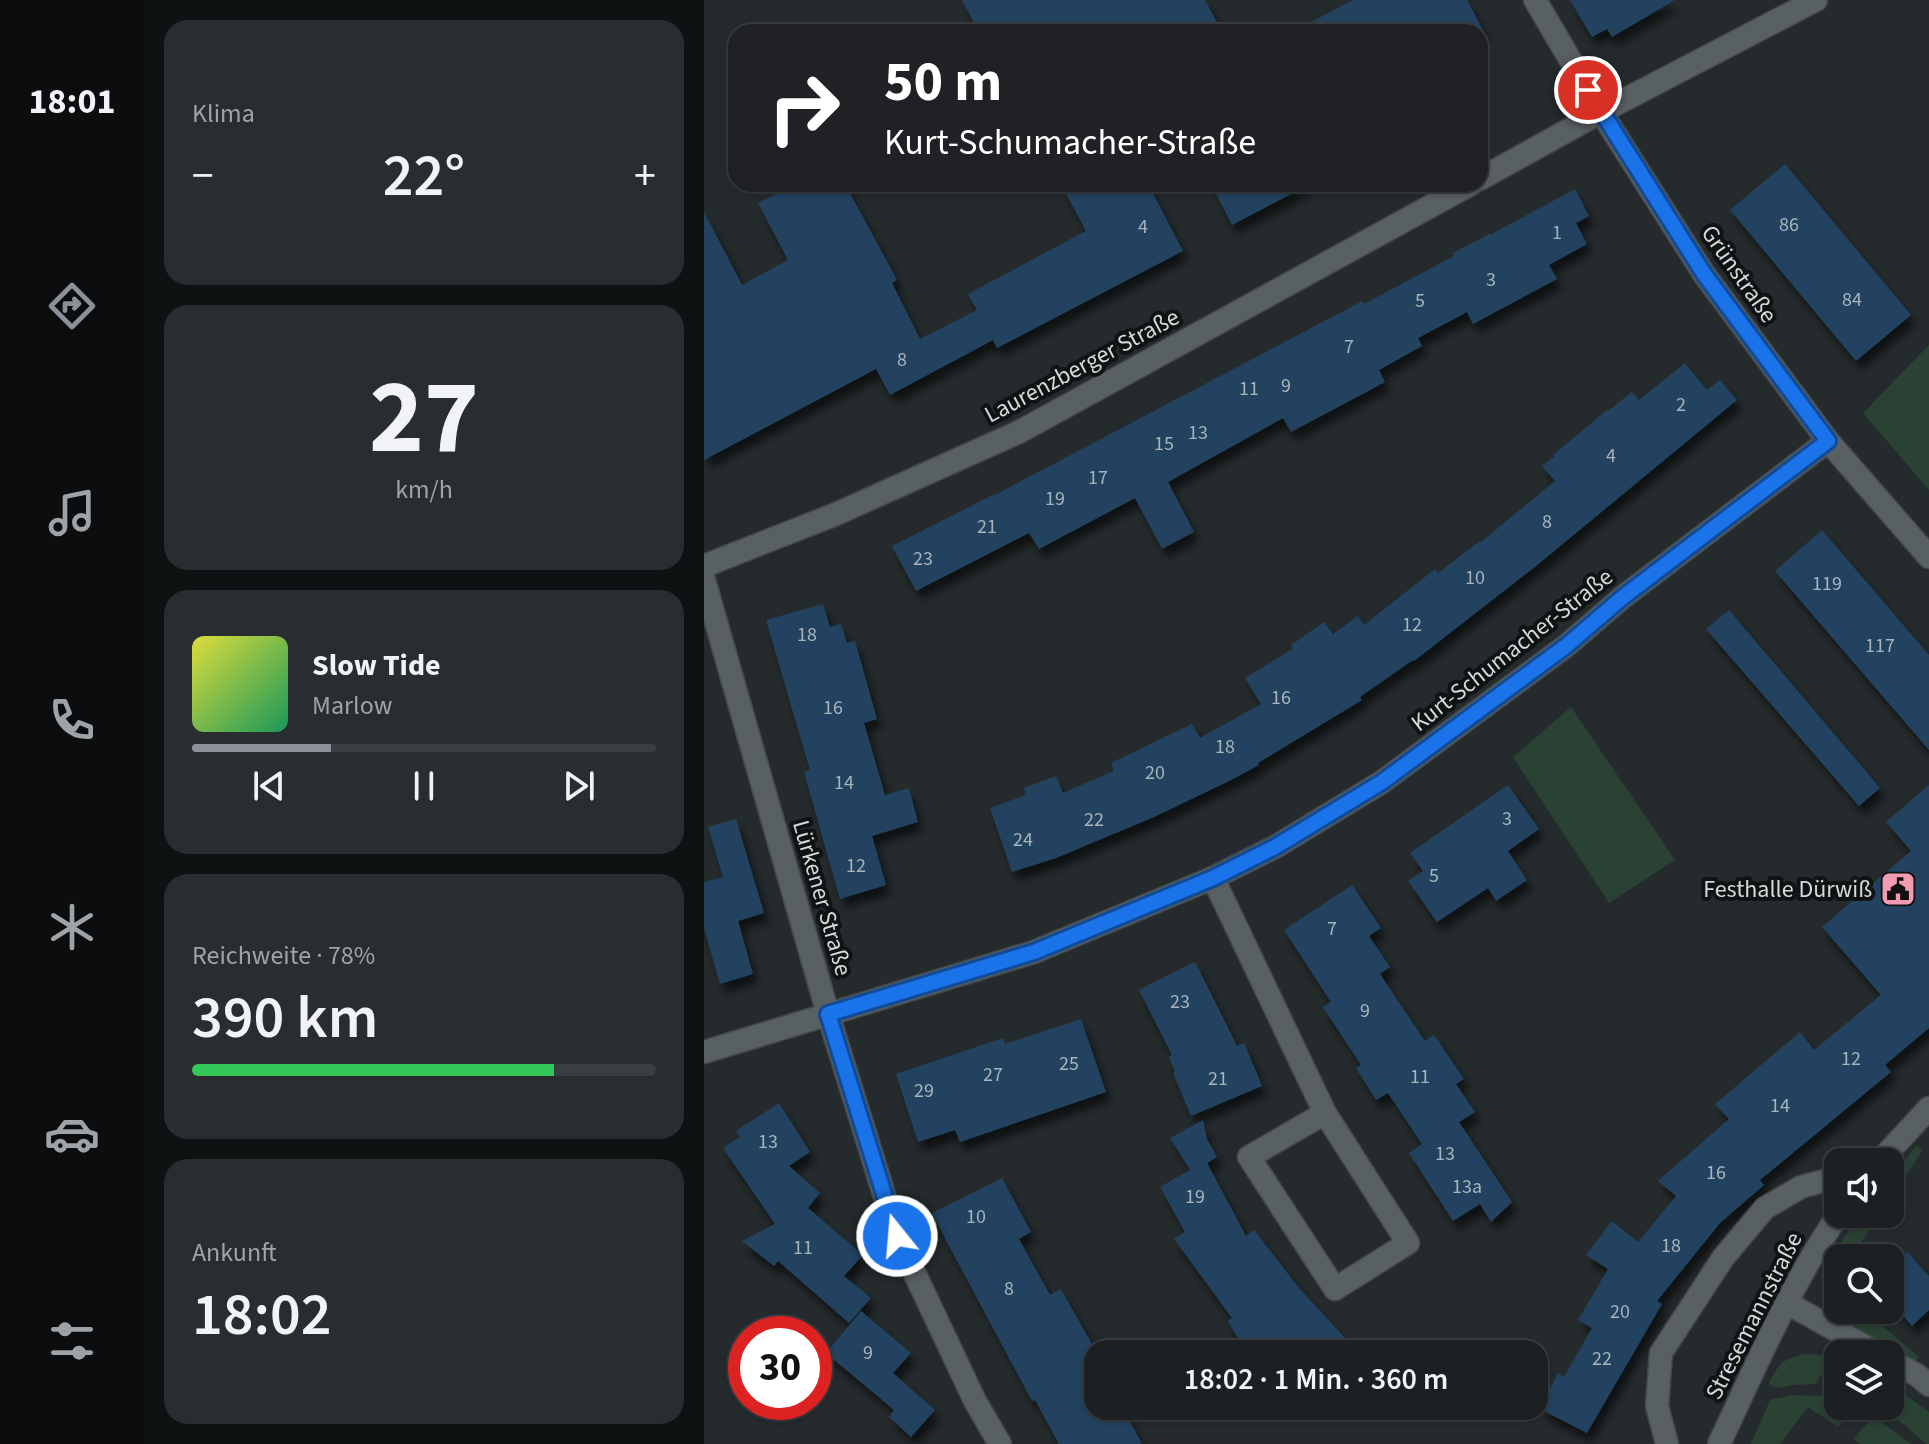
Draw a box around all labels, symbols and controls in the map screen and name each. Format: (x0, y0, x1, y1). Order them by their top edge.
text: 50 m (884, 43, 1002, 122)
icon: right (752, 56, 856, 160)
pin (1554, 56, 1622, 124)
icon: arrive (1566, 68, 1610, 112)
text: 18:01 (29, 76, 115, 127)
text: Klima (192, 95, 255, 132)
text: Kurt-Schumacher-Straße (884, 117, 1256, 168)
text: 22° (383, 134, 465, 219)
text: − (192, 145, 214, 208)
text: + (634, 145, 656, 208)
house number: 86 (1779, 211, 1799, 239)
house number: 4 (1138, 213, 1148, 241)
street label: Grünstraße (1692, 218, 1786, 330)
house number: 1 (1552, 219, 1562, 247)
house number: 3 (1486, 266, 1496, 294)
icon: directions (44, 278, 100, 334)
house number: 84 (1842, 286, 1862, 314)
house number: 5 (1415, 287, 1425, 315)
street label: Laurenzberger Straße (978, 300, 1186, 432)
house number: 7 (1344, 333, 1354, 361)
text: 27 (369, 345, 479, 493)
house number: 8 (897, 346, 907, 374)
house number: 9 (1281, 372, 1291, 400)
house number: 11 (1239, 375, 1259, 403)
house number: 2 (1676, 391, 1686, 419)
house number: 13 (1188, 419, 1208, 447)
house number: 15 (1154, 430, 1174, 458)
house number: 4 (1606, 442, 1616, 470)
house number: 17 (1088, 464, 1108, 492)
text: km/h (395, 471, 453, 508)
icon: music (44, 485, 100, 541)
house number: 19 (1045, 485, 1065, 513)
house number: 8 (1542, 508, 1552, 536)
house number: 21 (977, 513, 997, 541)
house number: 23 (913, 545, 933, 573)
street label: Kurt-Schumacher-Straße (1404, 560, 1620, 740)
house number: 10 (1465, 564, 1485, 592)
house number: 119 (1812, 570, 1842, 598)
house number: 12 (1402, 611, 1422, 639)
house number: 18 (797, 621, 817, 649)
house number: 117 (1865, 632, 1895, 660)
text: Slow Tide (312, 644, 441, 687)
house number: 16 (1271, 684, 1291, 712)
text: Marlow (312, 687, 392, 724)
icon: phone (44, 692, 100, 748)
house number: 16 (823, 694, 843, 722)
house number: 18 (1215, 733, 1235, 761)
house number: 20 (1145, 759, 1165, 787)
icon: previous (247, 764, 291, 808)
icon: pause (402, 764, 446, 808)
icon: next (557, 764, 601, 808)
house number: 14 (834, 769, 854, 797)
house number: 3 (1502, 805, 1512, 833)
house number: 22 (1084, 806, 1104, 834)
street label: Lürkener Straße (783, 816, 861, 980)
house number: 24 (1013, 826, 1033, 854)
house number: 12 (846, 852, 866, 880)
house number: 5 (1429, 862, 1439, 890)
public building icon: Festhalle Dürwiß (1879, 870, 1917, 908)
place label: Festhalle Dürwiß (1703, 872, 1872, 907)
icon: climate (44, 899, 100, 955)
house number: 7 (1327, 915, 1337, 943)
text: Reichweite · 78% (192, 937, 375, 974)
text: 390 km (192, 976, 378, 1061)
house number: 23 (1170, 988, 1190, 1016)
house number: 9 (1360, 997, 1370, 1025)
house number: 12 (1841, 1045, 1861, 1073)
house number: 25 (1059, 1050, 1079, 1078)
house number: 27 (983, 1061, 1003, 1089)
house number: 11 (1410, 1063, 1430, 1091)
house number: 21 (1208, 1065, 1228, 1093)
house number: 29 (914, 1077, 934, 1105)
house number: 14 (1770, 1092, 1790, 1120)
icon: car (44, 1106, 100, 1162)
house number: 13 (758, 1128, 778, 1156)
house number: 13 (1435, 1140, 1455, 1168)
map controls (1824, 1148, 1904, 1420)
button: sound (1824, 1148, 1904, 1228)
house number: 16 (1706, 1159, 1726, 1187)
house number: 13a (1452, 1173, 1482, 1201)
house number: 19 (1185, 1183, 1205, 1211)
position arrow (855, 1194, 939, 1278)
house number: 10 (966, 1203, 986, 1231)
street label: Stresemannstraße (1697, 1226, 1811, 1406)
house number: 18 (1661, 1232, 1681, 1260)
text: Ankunft (192, 1234, 277, 1271)
house number: 11 (793, 1234, 813, 1262)
button: search (1824, 1244, 1904, 1324)
text: 18:02 (192, 1273, 332, 1358)
house number: 8 (1004, 1275, 1014, 1303)
house number: 20 (1610, 1298, 1630, 1326)
icon: filters (44, 1313, 100, 1369)
speed limit sign: 30 (728, 1316, 832, 1420)
house number: 9 (863, 1339, 873, 1367)
button: layers (1824, 1340, 1904, 1420)
house number: 22 (1592, 1345, 1612, 1373)
text: 18:02 · 1 Min. · 360 m (1184, 1358, 1448, 1401)

